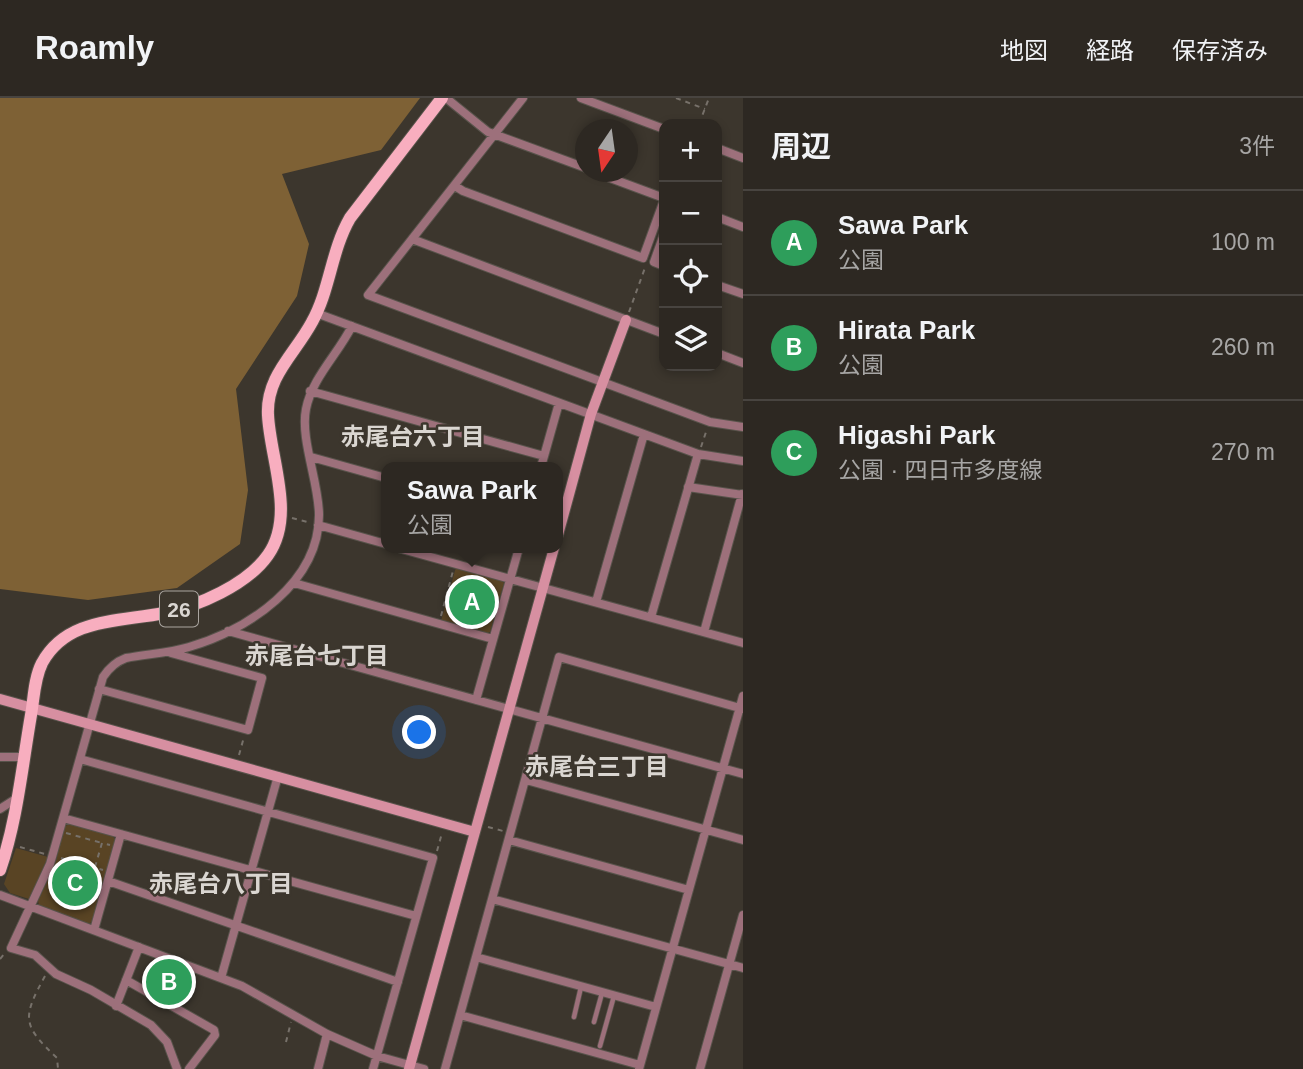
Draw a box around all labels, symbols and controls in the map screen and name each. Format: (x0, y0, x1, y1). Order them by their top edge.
text: Roamly (35, 29, 154, 66)
text: 地図 (1000, 37, 1048, 64)
text: 経路 (1086, 37, 1134, 64)
text: 保存済み (1172, 37, 1268, 64)
north arrow (575, 119, 638, 182)
map controls (659, 119, 722, 371)
button: + (659, 119, 722, 182)
text: 周辺 (771, 130, 831, 163)
text: 3件 (1239, 133, 1275, 159)
button: − (659, 182, 722, 245)
text: Sawa Park (838, 210, 968, 240)
text: A (786, 229, 802, 255)
text: 100 m (1211, 229, 1275, 255)
button: locate (659, 245, 722, 308)
text: 公園 (838, 247, 884, 273)
button: layers (659, 308, 722, 371)
text: Hirata Park (838, 315, 975, 345)
text: B (786, 334, 802, 360)
text: 260 m (1211, 334, 1275, 360)
text: 公園 (838, 352, 884, 378)
text: Higashi Park (838, 420, 996, 450)
district label: 赤尾台六丁目 (341, 423, 485, 450)
text: C (786, 439, 802, 465)
text: 270 m (1211, 439, 1275, 465)
text: 公園 · 四日市多度線 (838, 457, 1042, 483)
popup (381, 462, 563, 553)
text: Sawa Park (407, 475, 537, 505)
text: 公園 (407, 512, 453, 538)
pin: A (449, 576, 495, 628)
road number: 26 (160, 592, 198, 626)
district label: 赤尾台七丁目 (245, 642, 389, 669)
your location (402, 715, 436, 749)
district label: 赤尾台三丁目 (525, 753, 669, 780)
pin: C (52, 857, 98, 909)
district label: 赤尾台八丁目 (149, 870, 293, 897)
pin: B (146, 956, 192, 1008)

